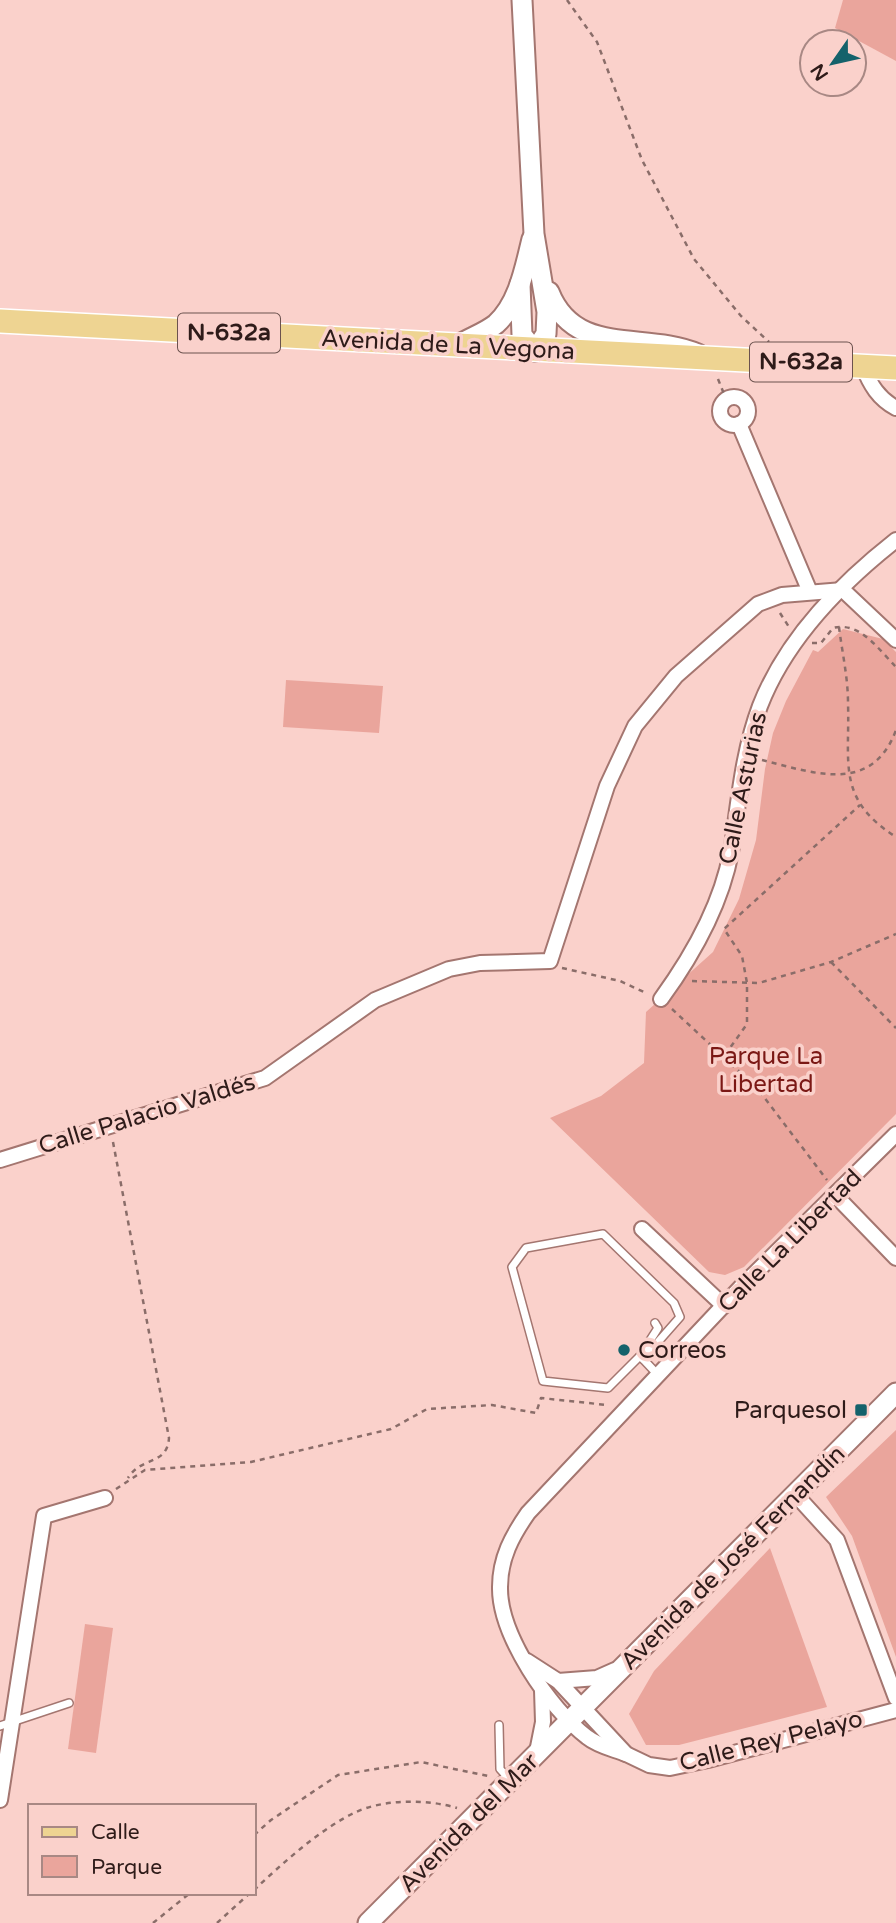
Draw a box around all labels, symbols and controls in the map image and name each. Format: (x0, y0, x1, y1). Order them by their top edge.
north arrow (798, 28, 868, 98)
text: N (806, 59, 833, 84)
road number: N-632a (178, 314, 280, 352)
street label: Avenida de La Vegona (320, 324, 576, 366)
road number: N-632a (750, 342, 852, 382)
street label: Calle Asturias (713, 709, 773, 867)
park label: Parque La Libertad (709, 1042, 823, 1099)
street label: Calle Palacio Valdés (35, 1067, 259, 1161)
street label: Calle La Libertad (712, 1163, 868, 1319)
place label: Correos (638, 1336, 727, 1365)
marker: Correos (616, 1342, 632, 1358)
place label: Parquesol (734, 1396, 847, 1425)
marker: Parquesol (853, 1402, 869, 1418)
street label: Avenida de José Fernandín (615, 1440, 851, 1676)
street label: Calle Rey Pelayo (676, 1704, 866, 1778)
street label: Avenida del Mar (393, 1747, 545, 1899)
legend (28, 1804, 256, 1895)
text: Calle (91, 1820, 140, 1845)
text: Parque (91, 1855, 162, 1880)

